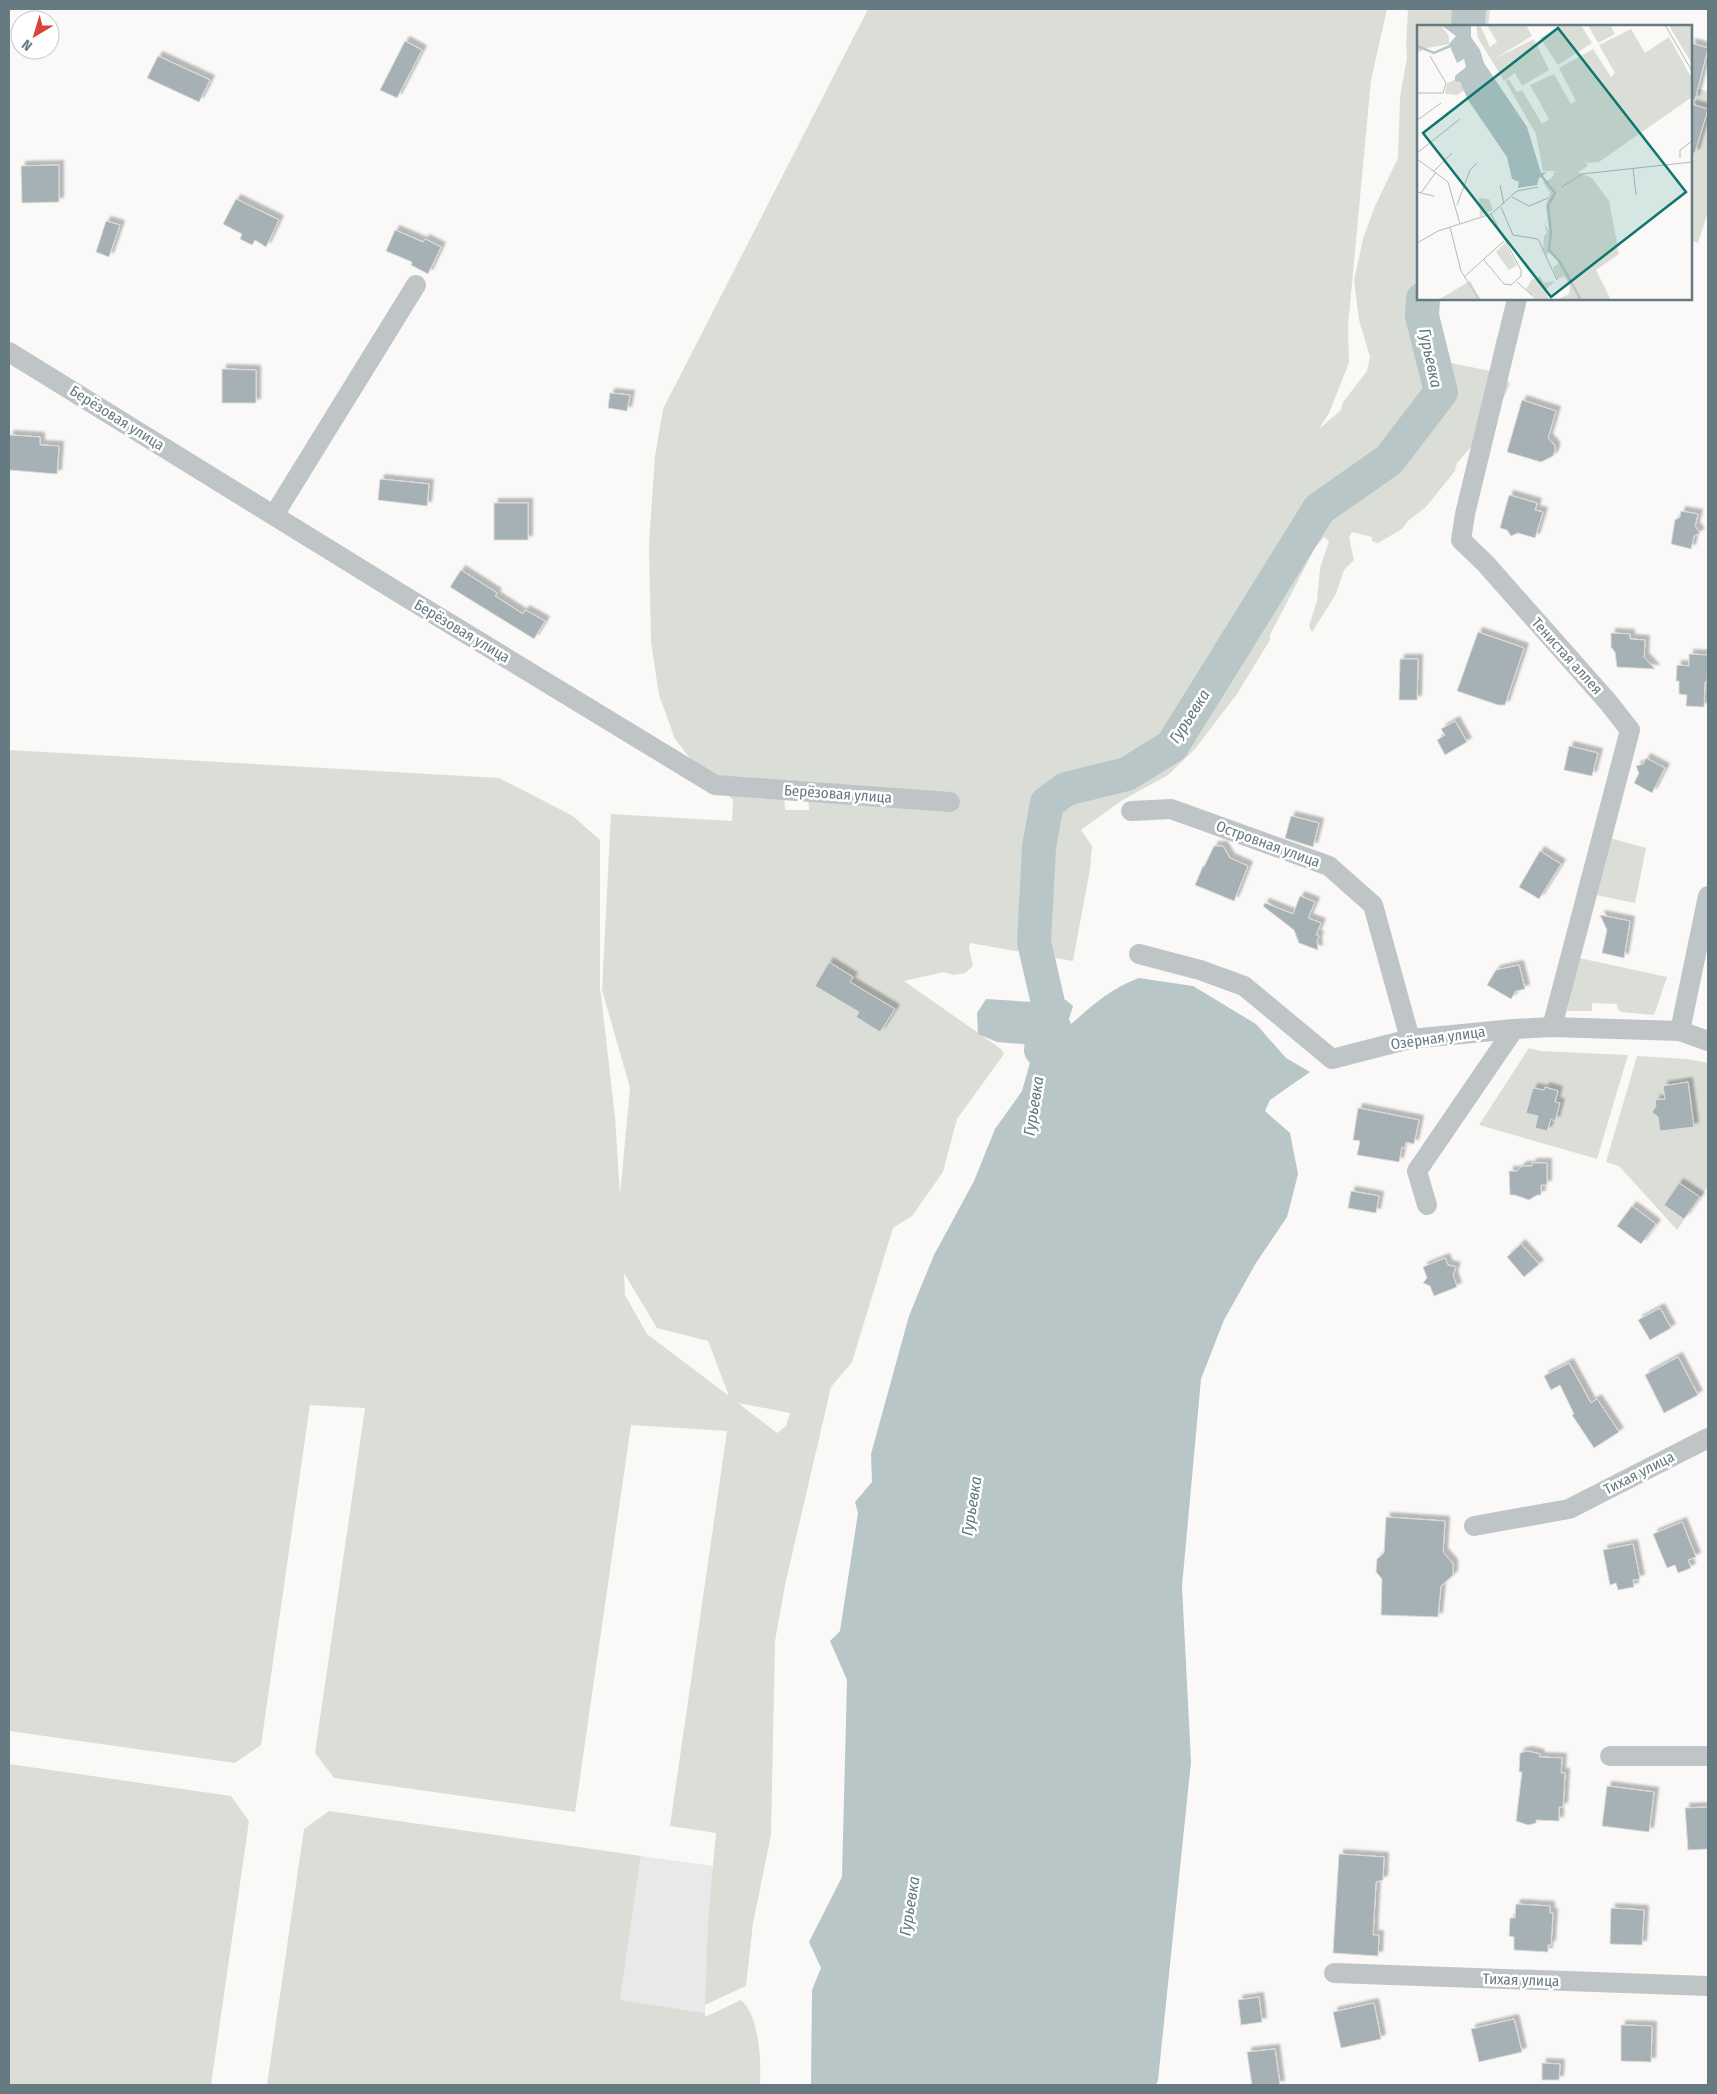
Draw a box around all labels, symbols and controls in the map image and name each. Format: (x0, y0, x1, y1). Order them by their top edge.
north arrow (10, 10, 60, 60)
inset map (1417, 25, 1692, 300)
text: N (19, 36, 36, 54)
water label: Гурьевка (1415, 327, 1446, 389)
street label: Берёзовая улица (66, 382, 168, 454)
street label: Берёзовая улица (411, 595, 513, 667)
street label: Тенистая аллея (1528, 614, 1606, 698)
water label: Гурьевка (1165, 686, 1214, 747)
street label: Берёзовая улица (783, 781, 893, 807)
street label: Островная улица (1214, 817, 1322, 871)
street label: Озёрная улица (1390, 1022, 1486, 1054)
water label: Гурьевка (1019, 1075, 1048, 1137)
street label: Тихая улица (1601, 1448, 1677, 1498)
water label: Гурьевка (957, 1475, 986, 1537)
water label: Гурьевка (895, 1875, 924, 1937)
street label: Тихая улица (1482, 1970, 1560, 1990)

